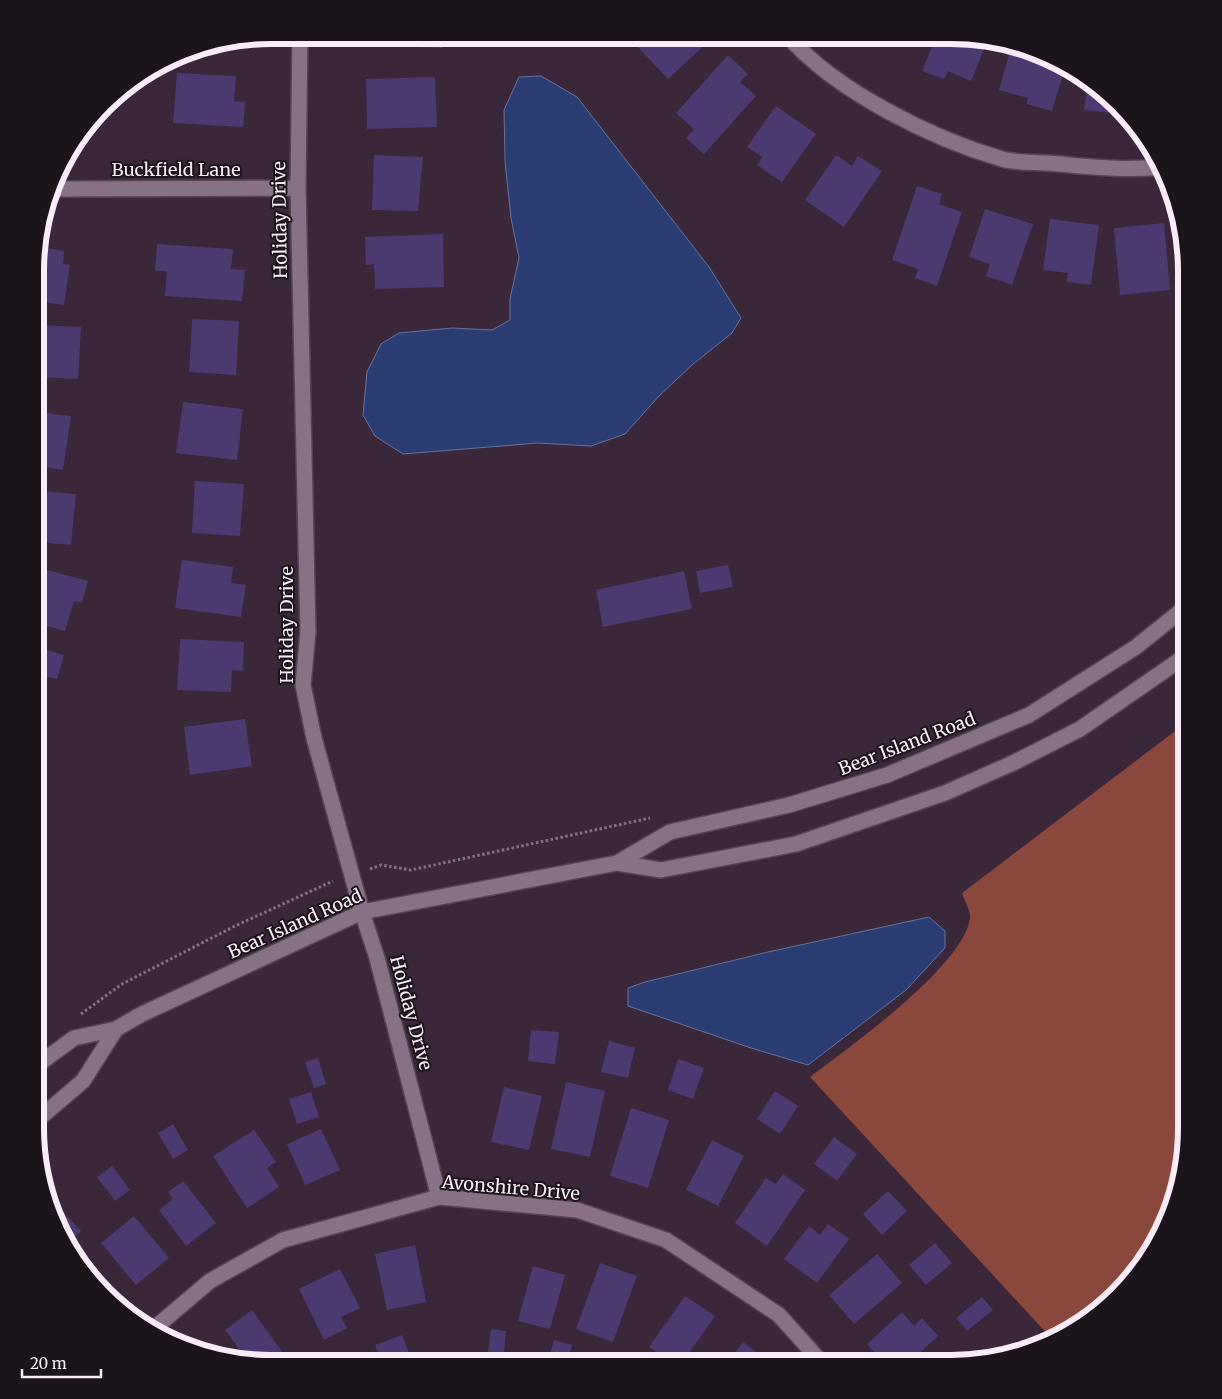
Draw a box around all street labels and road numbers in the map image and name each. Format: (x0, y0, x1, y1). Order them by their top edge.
street label: Buckfield Lane (111, 158, 241, 181)
street label: Holiday Drive (267, 161, 292, 279)
street label: Holiday Drive (275, 566, 298, 684)
street label: Bear Island Road (835, 707, 979, 780)
street label: Bear Island Road (224, 883, 366, 964)
street label: Holiday Drive (385, 953, 438, 1073)
street label: Avonshire Drive (440, 1170, 581, 1205)

